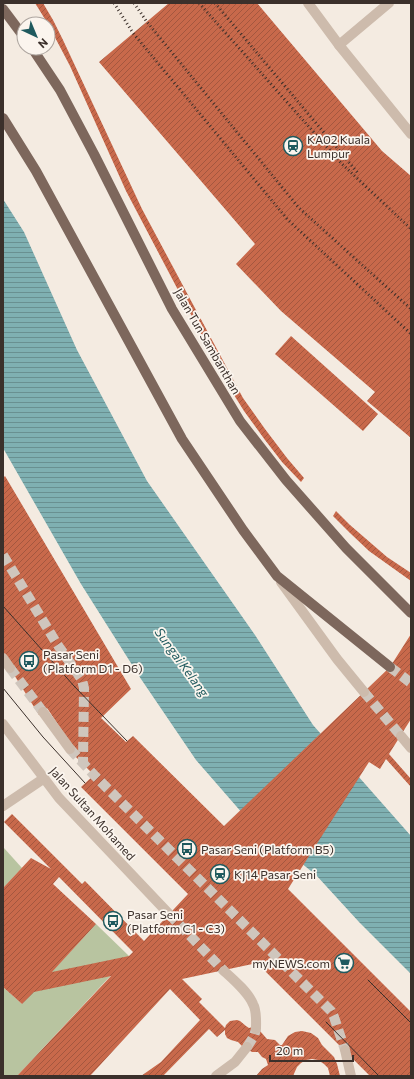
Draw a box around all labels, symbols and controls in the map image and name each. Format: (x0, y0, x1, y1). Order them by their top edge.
north arrow (16, 16, 56, 56)
text: N (36, 36, 51, 51)
place label: KA02 Kuala Lumpur (307, 132, 370, 160)
station icon: KA02 Kuala Lumpur (282, 135, 304, 157)
street label: Jalan Tun Sambanthan (171, 286, 244, 397)
water label: Sungai Kelang (152, 624, 213, 700)
place label: Pasar Seni (Platform D1 - D6) (43, 647, 143, 675)
bus stop icon: Pasar Seni (Platform D1 - D6) (18, 650, 40, 672)
street label: Jalan Sultan Mohamed (47, 763, 139, 863)
bus stop icon: Pasar Seni (Platform B5) (176, 838, 198, 860)
place label: Pasar Seni (Platform B5) (201, 842, 334, 856)
station icon: KJ14 Pasar Seni (209, 863, 231, 885)
place label: KJ14 Pasar Seni (234, 867, 316, 882)
place label: Pasar Seni (Platform C1 - C3) (127, 907, 225, 935)
bus stop icon: Pasar Seni (Platform C1 - C3) (102, 910, 124, 932)
supermarket icon: myNEWS.com (333, 952, 355, 974)
place label: myNEWS.com (252, 956, 330, 970)
scale bar (270, 1037, 353, 1063)
text: 20 m (276, 1043, 303, 1057)

